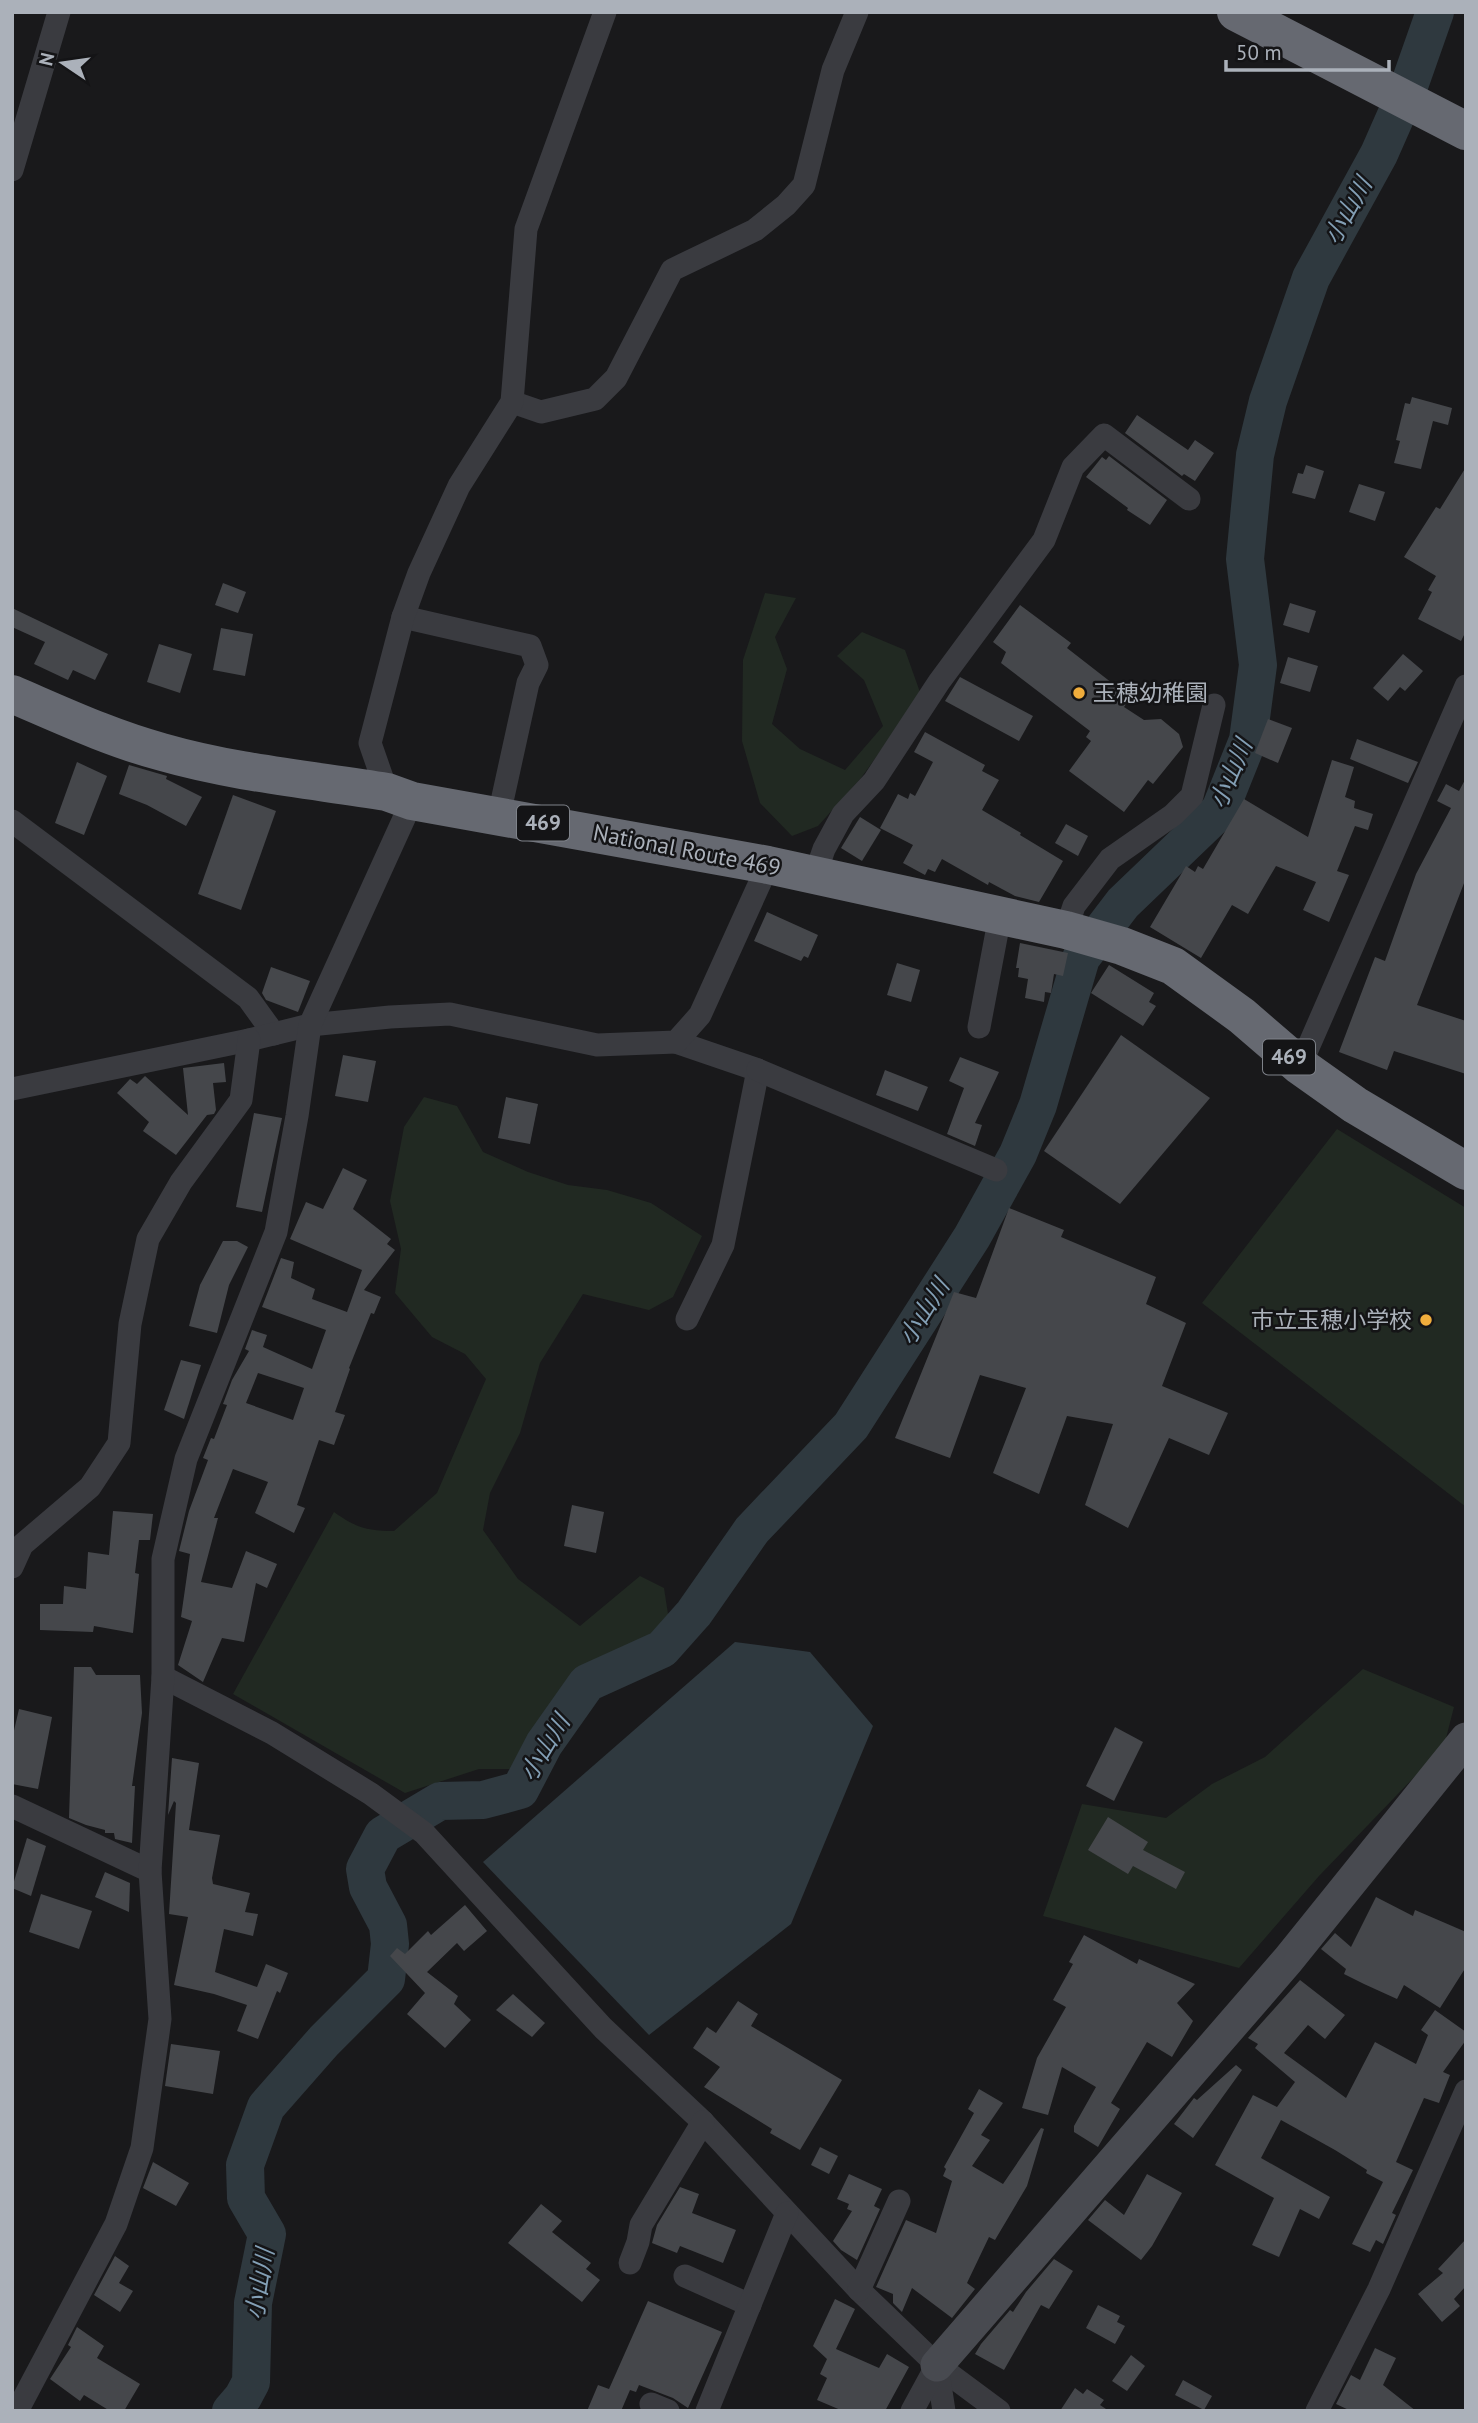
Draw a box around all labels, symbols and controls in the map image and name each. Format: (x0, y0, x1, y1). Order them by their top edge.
north arrow (28, 28, 98, 98)
scale bar (1226, 28, 1389, 72)
text: 50 m (1236, 39, 1282, 66)
text: N (33, 50, 60, 68)
water label: 小山川 (1317, 169, 1380, 250)
place label: 玉穂幼稚園 (1093, 678, 1208, 707)
marker: 玉穂幼稚園 (1071, 685, 1087, 701)
water label: 小山川 (1202, 732, 1260, 813)
road number: 469 (517, 806, 569, 840)
street label: National Route 469 (591, 817, 783, 882)
road number: 469 (1263, 1040, 1315, 1074)
water label: 小山川 (891, 1270, 957, 1350)
place label: 市立玉穂小学校 (1251, 1305, 1412, 1334)
marker: 市立玉穂小学校 (1418, 1312, 1434, 1328)
water label: 小山川 (513, 1706, 578, 1787)
water label: 小山川 (239, 2243, 281, 2322)

